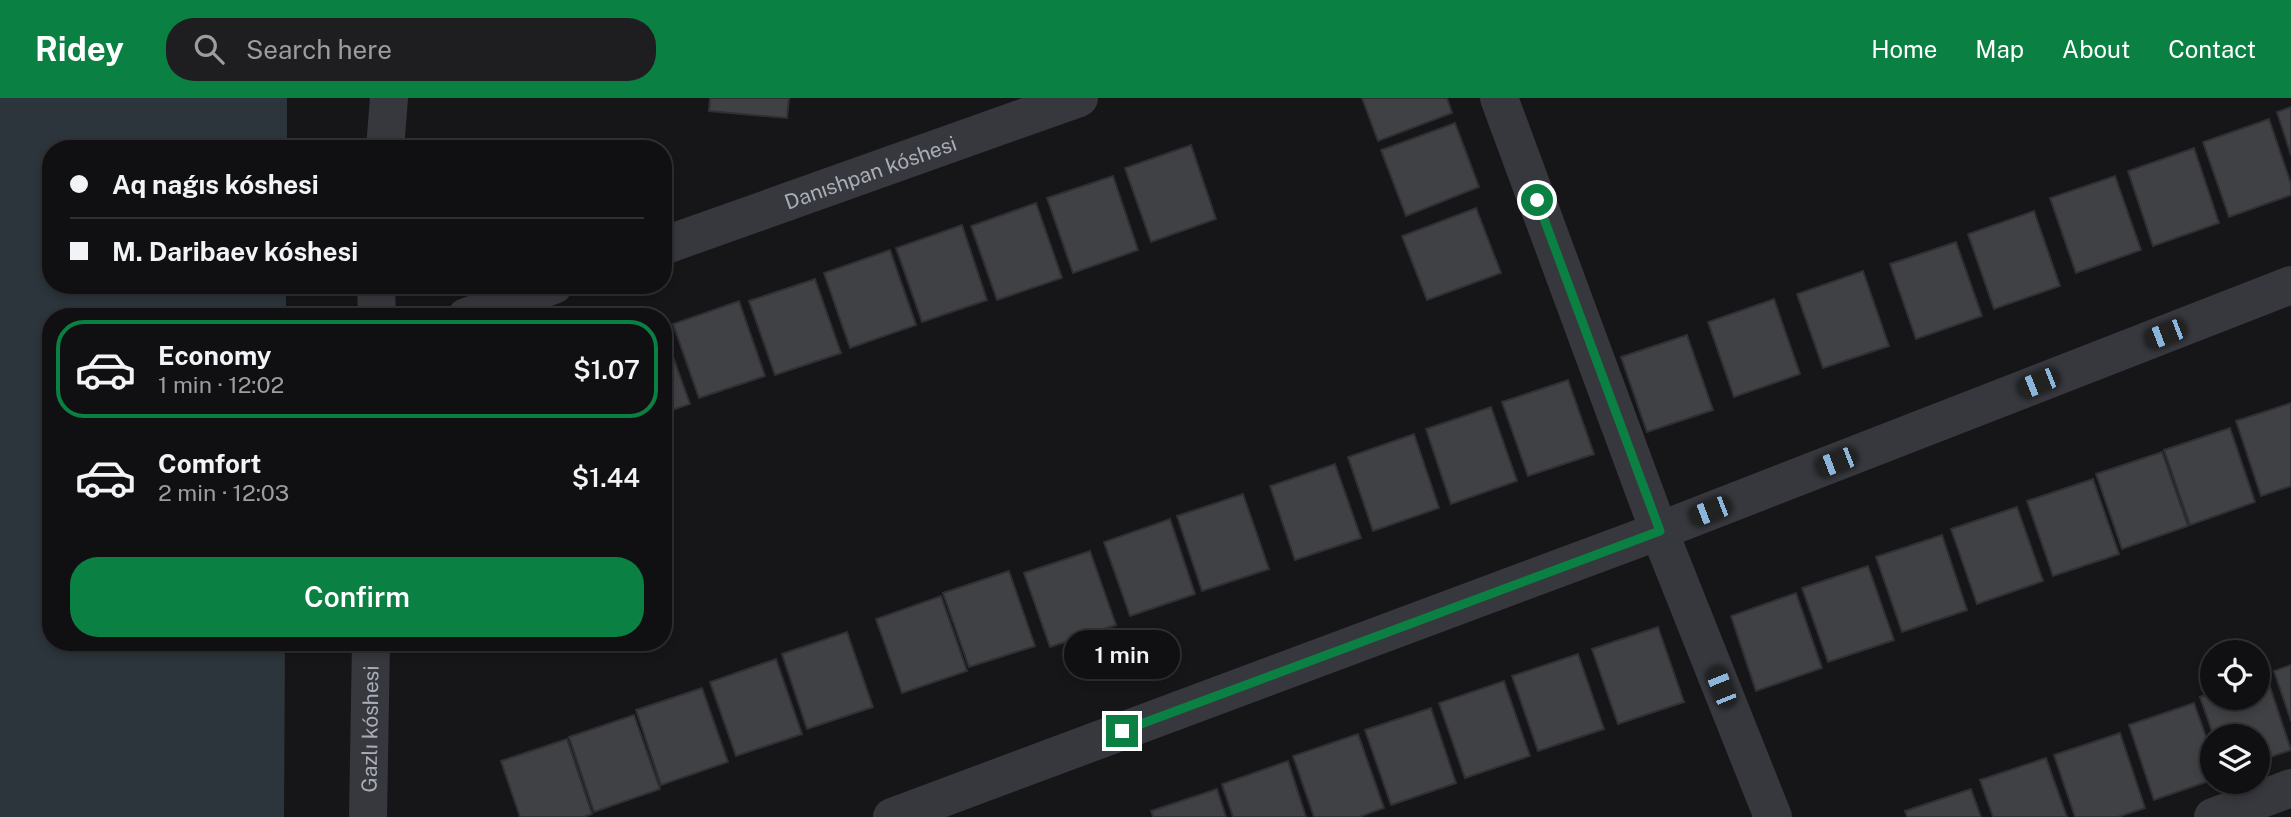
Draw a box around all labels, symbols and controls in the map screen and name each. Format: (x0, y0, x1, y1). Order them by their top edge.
search box (166, 18, 656, 81)
text: Ridey (35, 30, 124, 68)
icon: search (190, 30, 228, 68)
text: Search here (246, 34, 392, 65)
text: Home (1871, 35, 1937, 63)
text: Map (1975, 35, 2024, 63)
text: About (2062, 35, 2130, 63)
text: Contact (2168, 35, 2256, 63)
street label: Danıshpan kóshesi (781, 130, 960, 214)
text: Aq naǵıs kóshesi (112, 169, 319, 200)
route start (1521, 184, 1553, 216)
text: M. Daribaev kóshesi (112, 236, 358, 267)
car (2142, 317, 2189, 351)
icon: car (74, 338, 137, 401)
text: Economy (158, 340, 271, 371)
text: $1.07 (573, 354, 640, 385)
car (2015, 365, 2062, 401)
text: 1 min · 12:02 (158, 371, 284, 398)
car (1813, 445, 1860, 479)
icon: car (74, 446, 137, 509)
text: Comfort (158, 448, 261, 479)
text: $1.44 (572, 462, 640, 493)
text: 2 min · 12:03 (158, 479, 289, 506)
car (1687, 494, 1734, 528)
button: Confirm (70, 557, 644, 637)
callout: 1 min (1064, 630, 1180, 678)
map controls (2200, 640, 2270, 794)
button: locate (2200, 640, 2270, 710)
text: 1 min (1095, 641, 1149, 668)
car (1704, 664, 1739, 710)
street label: Gazlı kóshesi (356, 665, 383, 793)
route end (1106, 715, 1138, 747)
button: layers (2200, 724, 2270, 794)

